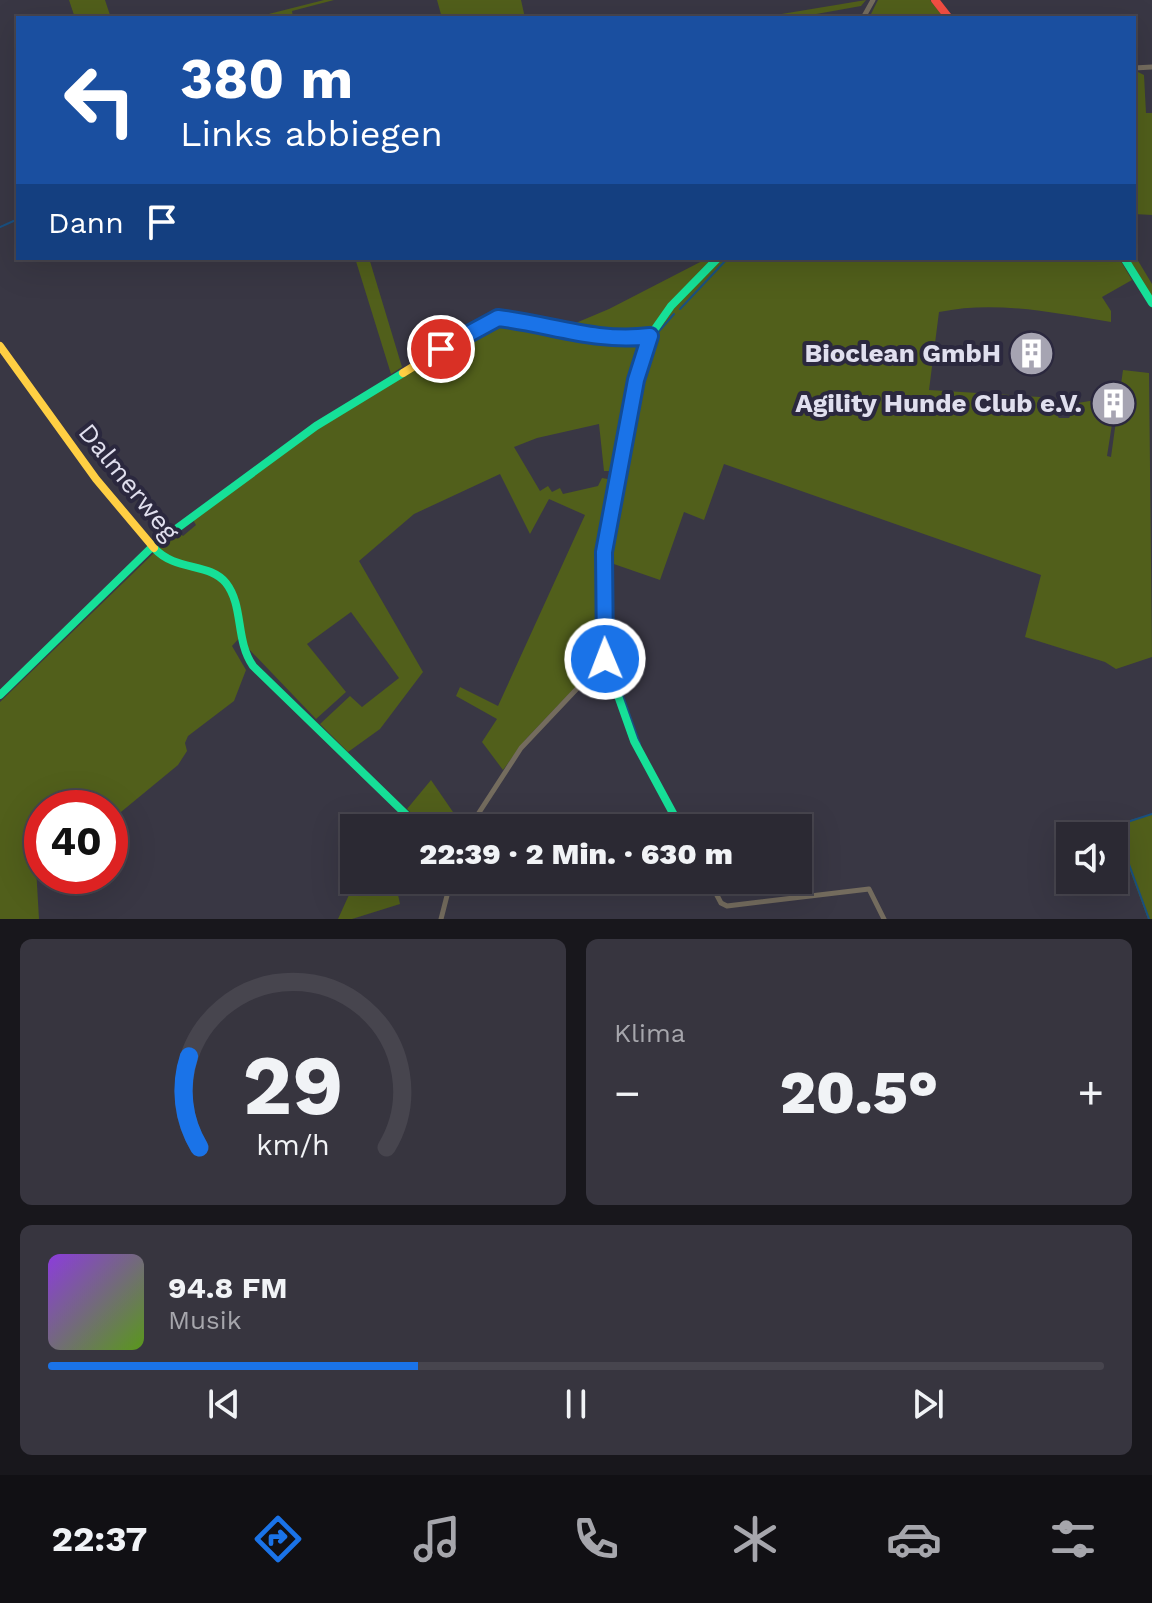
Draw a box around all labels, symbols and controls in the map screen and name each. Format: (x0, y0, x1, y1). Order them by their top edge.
text: 380 m (180, 46, 353, 112)
icon: left (48, 48, 152, 152)
text: Links abbiegen (180, 113, 443, 155)
icon: arrive (140, 200, 184, 244)
text: Dann (48, 205, 124, 240)
pin (407, 315, 475, 383)
icon: arrive (419, 327, 463, 371)
building icon: Bioclean GmbH (1008, 329, 1056, 377)
place label: Bioclean GmbH (804, 338, 1001, 368)
building icon: Agility Hunde Club e.V. (1089, 379, 1137, 427)
place label: Agility Hunde Club e.V. (795, 388, 1082, 418)
street label: Dalmerweg (73, 417, 185, 547)
position arrow (563, 617, 647, 701)
speed limit sign: 40 (24, 790, 128, 894)
map controls (1056, 822, 1128, 894)
button: sound (1056, 822, 1128, 894)
text: 22:39 · 2 Min. · 630 m (419, 836, 733, 871)
text: Klima (614, 1018, 685, 1048)
text: 29 (243, 1037, 343, 1134)
text: 20.5° (780, 1057, 938, 1128)
text: − (614, 1067, 641, 1119)
text: + (1077, 1067, 1104, 1119)
text: km/h (256, 1128, 330, 1162)
text: 94.8 FM (168, 1270, 287, 1305)
text: Musik (168, 1305, 241, 1335)
icon: previous (202, 1382, 246, 1426)
icon: pause (554, 1382, 598, 1426)
icon: next (906, 1382, 950, 1426)
icon: directions (250, 1511, 306, 1567)
icon: music (409, 1511, 465, 1567)
icon: phone (568, 1511, 624, 1567)
icon: climate (727, 1511, 783, 1567)
icon: car (886, 1511, 942, 1567)
icon: filters (1045, 1511, 1101, 1567)
text: 22:37 (51, 1518, 147, 1560)

